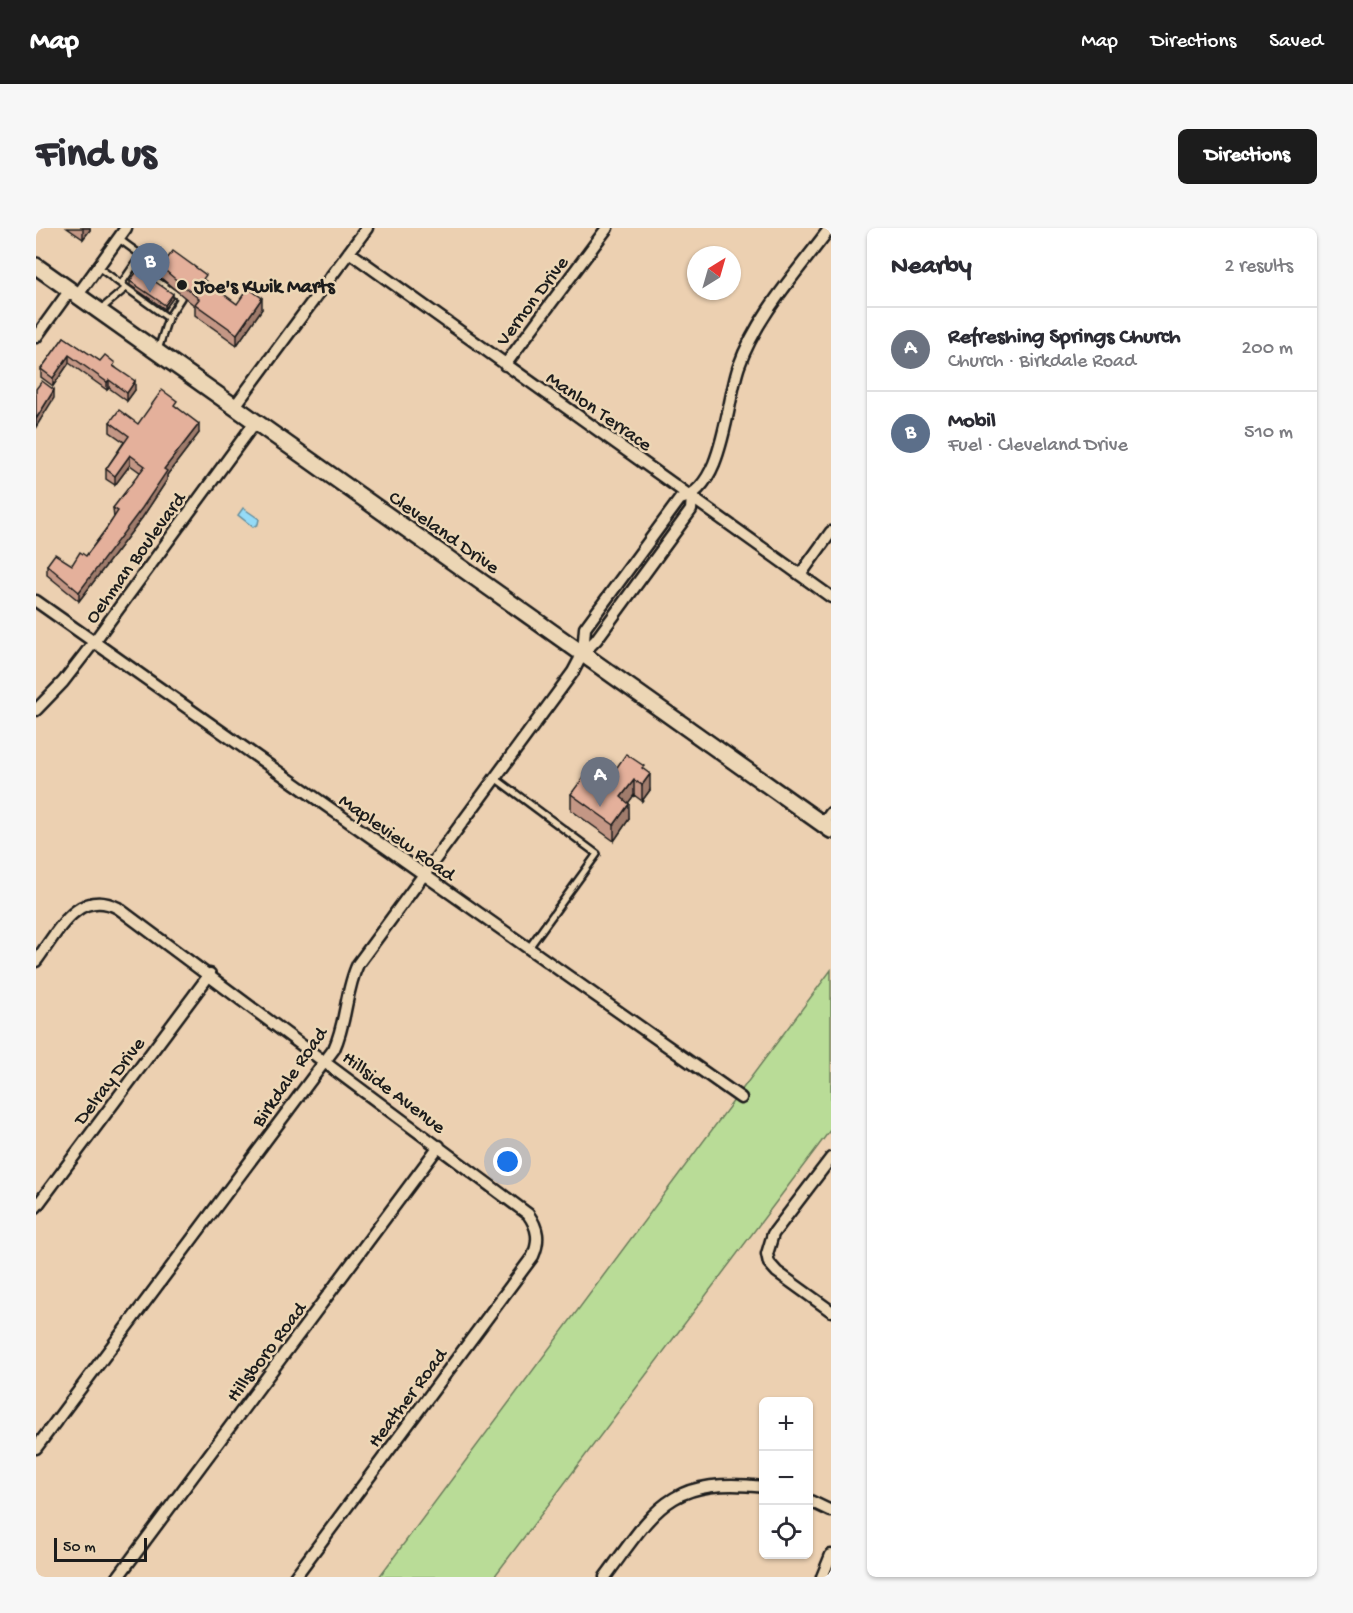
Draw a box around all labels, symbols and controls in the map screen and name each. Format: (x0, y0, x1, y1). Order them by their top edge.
text: Map (30, 26, 79, 59)
text: Map (1081, 30, 1118, 55)
text: Directions (1151, 30, 1236, 55)
text: Saved (1269, 30, 1323, 55)
button: Directions (1178, 129, 1317, 184)
text: Find us (36, 132, 156, 181)
pin: B (130, 244, 170, 293)
north arrow (687, 246, 741, 300)
street label: Vernon Drive (492, 252, 575, 352)
text: Nearby (891, 252, 972, 283)
text: 2 results (1224, 256, 1293, 279)
place label: Joe's Kwik Marts (193, 277, 336, 300)
marker: Joe's Kwik Marts (175, 278, 189, 292)
text: Refreshing Springs Church (948, 325, 1181, 351)
text: A (905, 338, 916, 361)
text: 200 m (1242, 338, 1293, 361)
text: Church · Birkdale Road (948, 351, 1136, 374)
street label: Manlon Terrace (541, 368, 656, 458)
text: Mobil (948, 409, 996, 435)
text: B (905, 422, 916, 445)
text: 510 m (1244, 422, 1293, 445)
text: Fuel · Cleveland Drive (948, 435, 1128, 458)
street label: Oehman Boulevard (82, 487, 193, 629)
street label: Cleveland Drive (383, 487, 503, 581)
pin: A (580, 758, 620, 807)
street label: Mapleview Road (333, 790, 461, 889)
street label: Birkdale Road (247, 1022, 335, 1133)
street label: Delray Drive (69, 1033, 152, 1132)
street label: Hillside Avenue (337, 1048, 450, 1140)
your location (493, 1147, 522, 1176)
street label: Hillsboro Road (223, 1297, 314, 1407)
street label: Heather Road (364, 1343, 455, 1453)
map controls (759, 1397, 813, 1559)
button: + (759, 1397, 813, 1451)
button: − (759, 1451, 813, 1505)
button: locate (759, 1505, 813, 1559)
scale bar (54, 1535, 147, 1562)
text: 50 m (63, 1539, 96, 1558)

